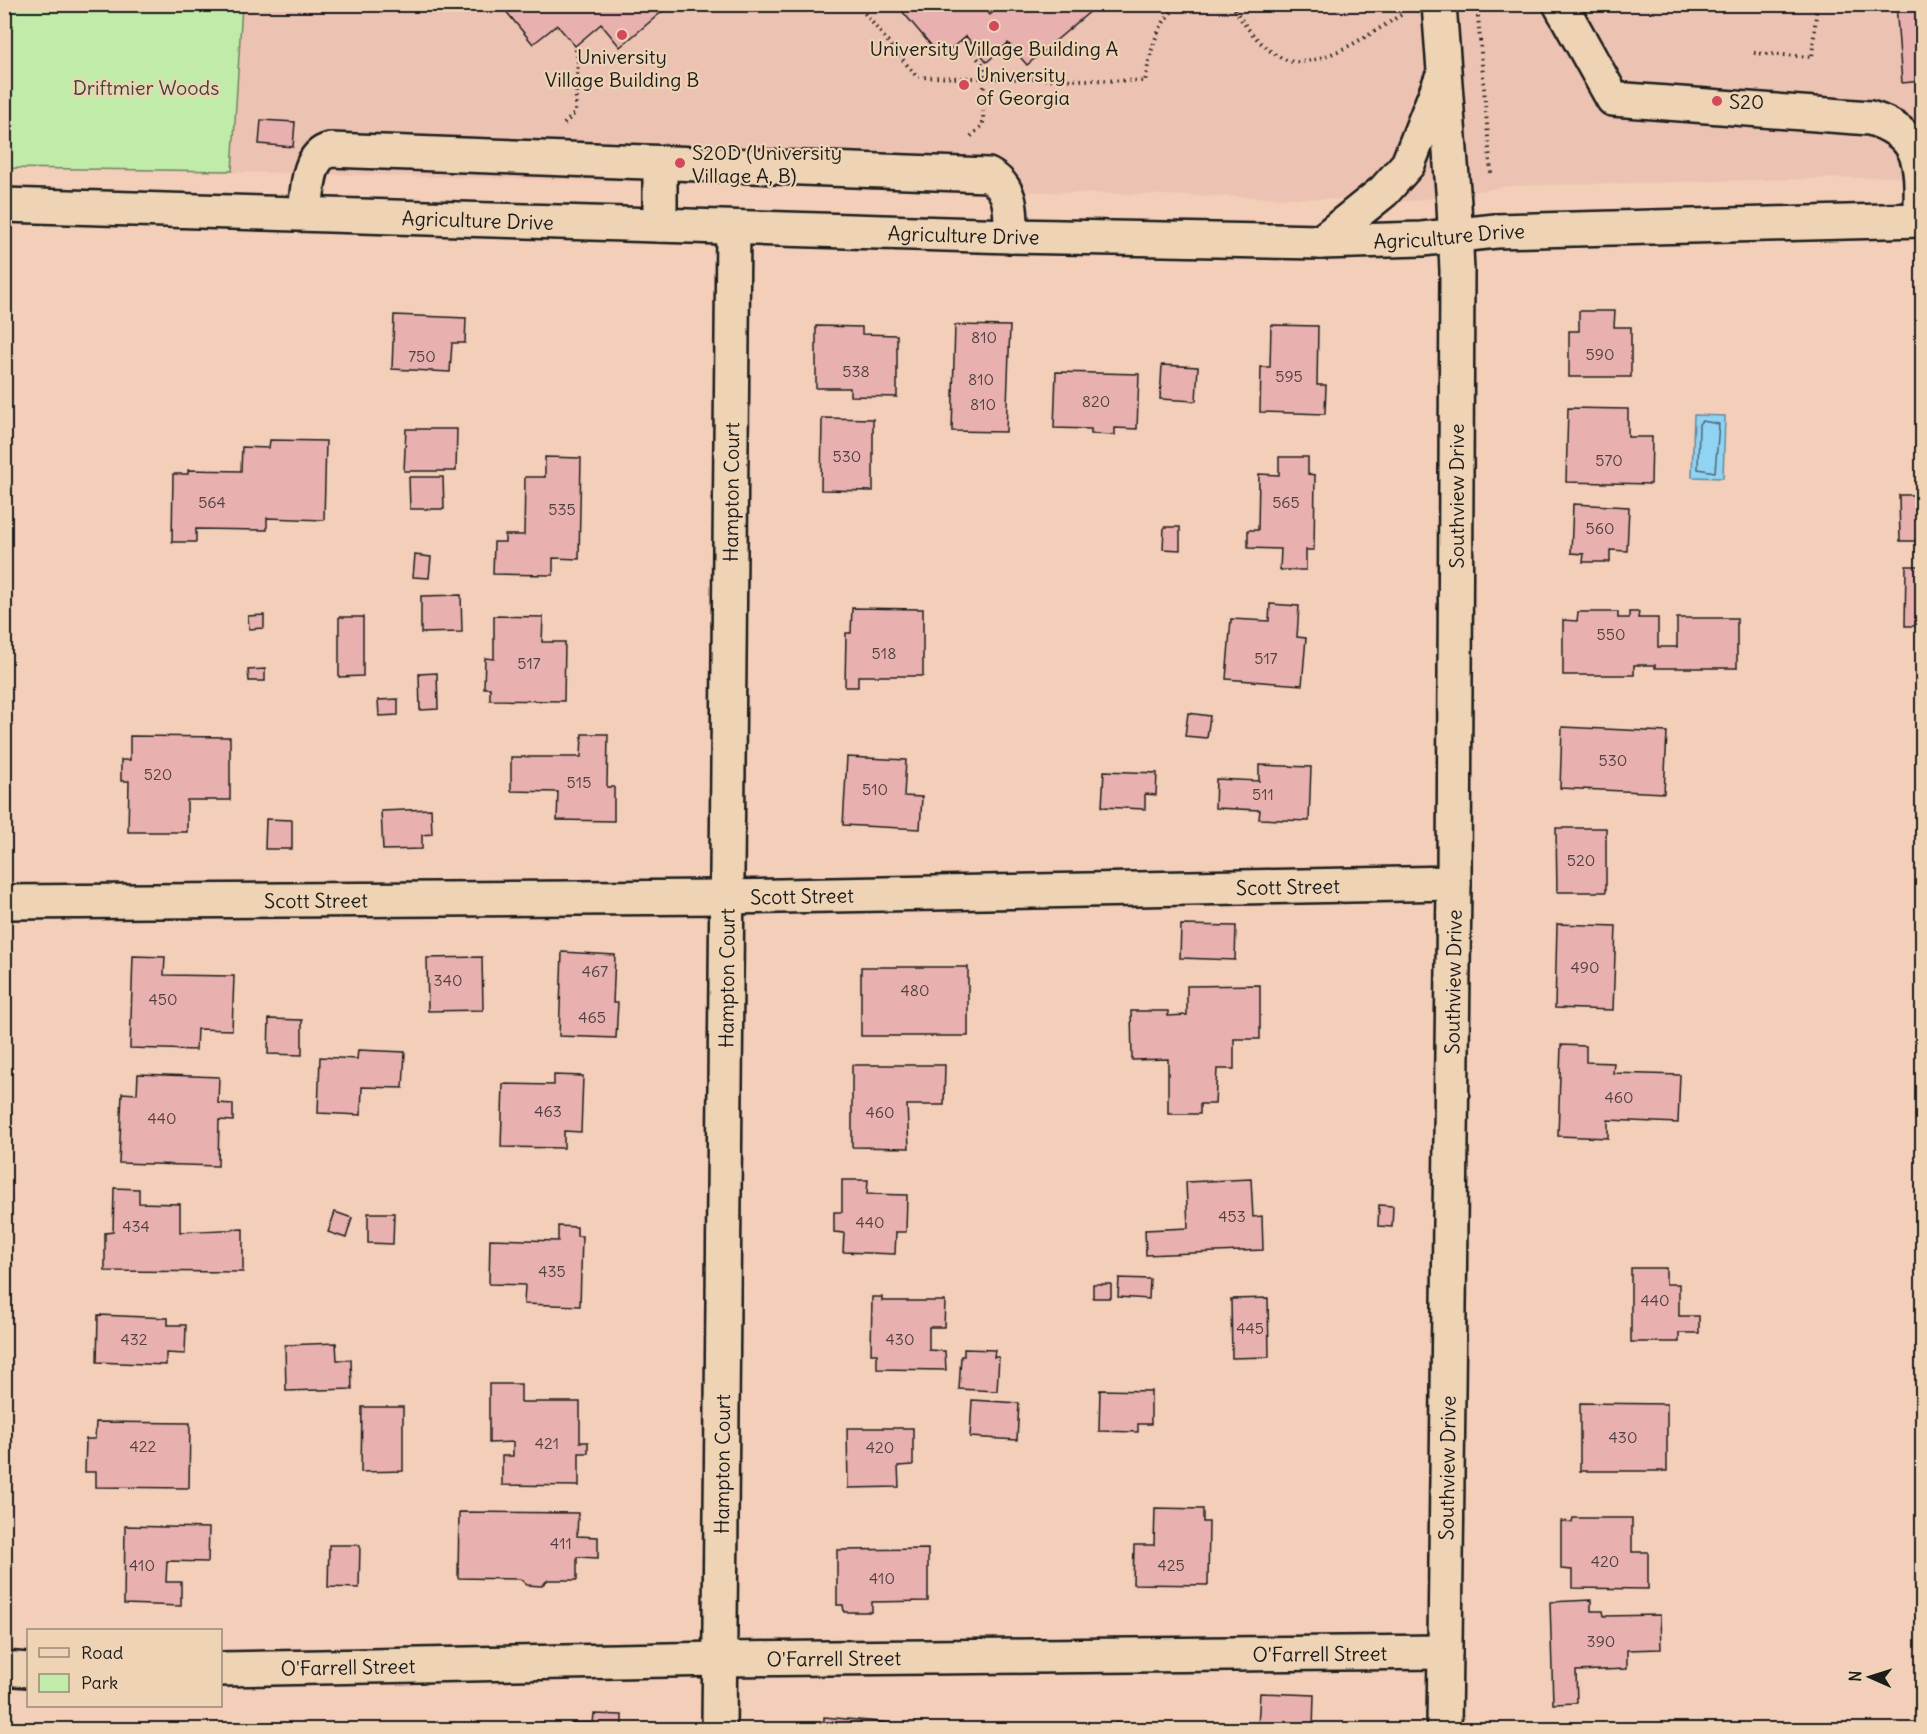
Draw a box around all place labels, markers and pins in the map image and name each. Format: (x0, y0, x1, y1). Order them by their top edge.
marker: University Village Building A (987, 19, 1001, 33)
marker: University Village Building B (615, 28, 629, 42)
place label: University Village Building A (870, 36, 1119, 61)
place label: University Village Building B (545, 44, 699, 92)
place label: University of Georgia (976, 62, 1070, 110)
marker: University of Georgia (957, 78, 971, 92)
place label: S20 (1729, 89, 1764, 114)
marker: S20 (1710, 94, 1724, 108)
place label: S20D (University Village A, B) (692, 140, 842, 188)
marker: S20D (University Village A, B) (673, 156, 687, 170)

